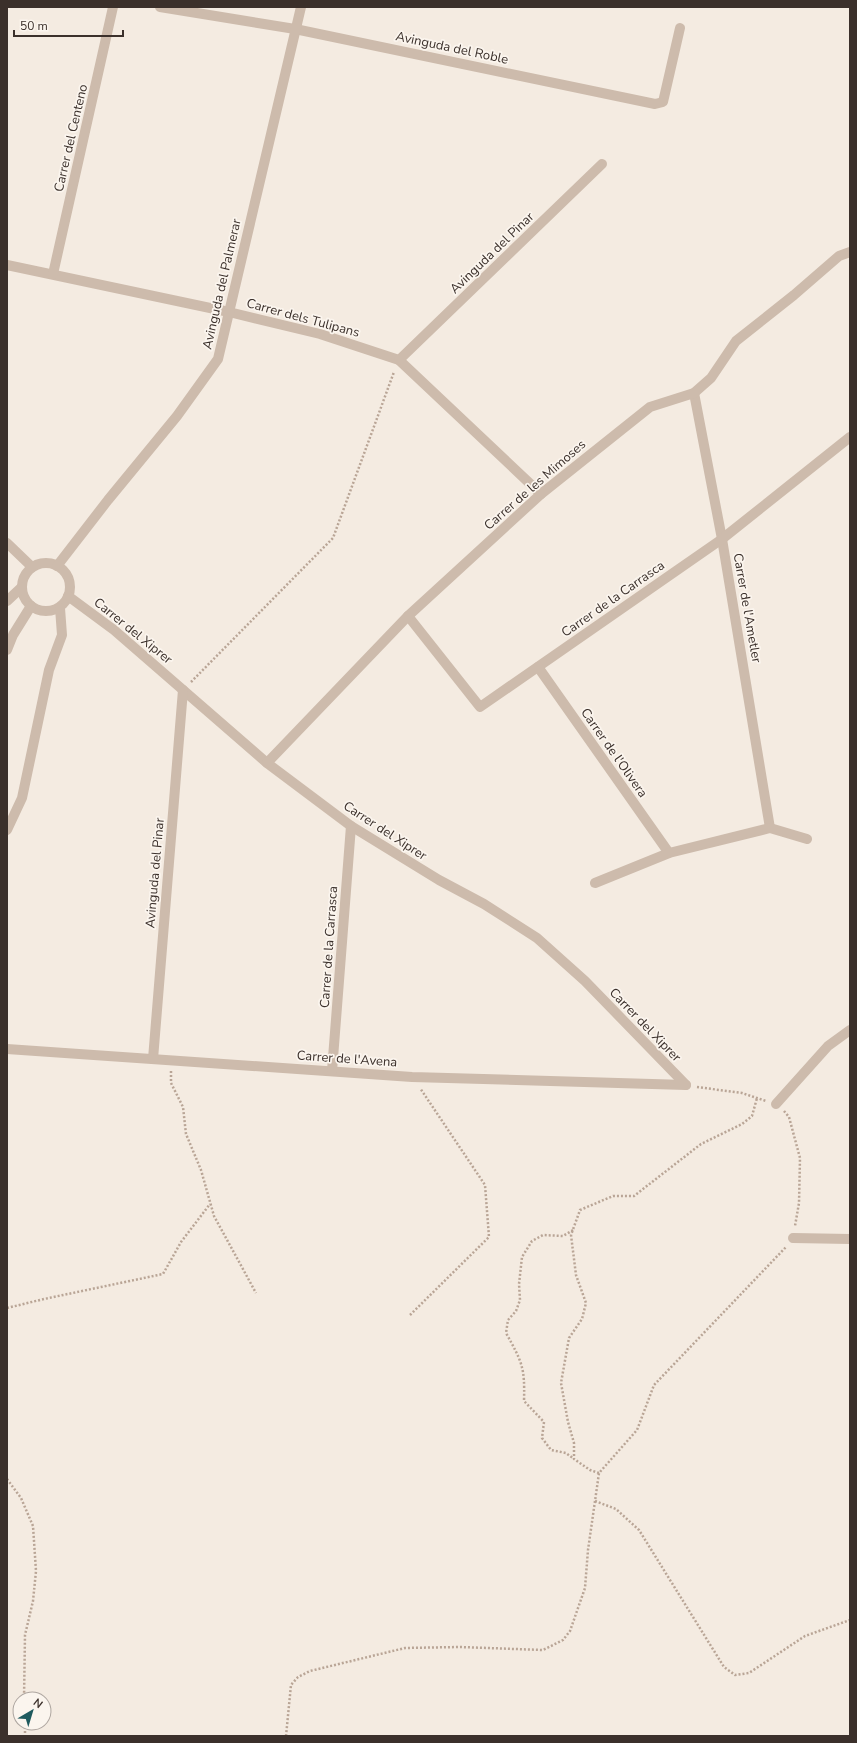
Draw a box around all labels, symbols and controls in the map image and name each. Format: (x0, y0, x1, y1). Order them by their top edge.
scale bar (14, 12, 123, 38)
text: 50 m (20, 18, 48, 34)
street label: Avinguda del Roble (394, 27, 510, 69)
street label: Carrer del Centeno (50, 82, 92, 194)
street label: Avinguda del Pinar (446, 208, 538, 298)
street label: Avinguda del Palmerar (198, 217, 246, 351)
street label: Carrer dels Tulipans (244, 294, 362, 342)
street label: Carrer de les Mimoses (480, 436, 590, 534)
street label: Carrer de l'Ametler (728, 552, 766, 665)
street label: Carrer de la Carrasca (558, 557, 668, 641)
street label: Carrer del Xiprer (90, 594, 176, 669)
street label: Carrer de l'Olivera (576, 705, 652, 801)
street label: Carrer del Xiprer (340, 797, 431, 865)
street label: Avinguda del Pinar (141, 817, 169, 929)
street label: Carrer de la Carrasca (316, 885, 342, 1009)
street label: Carrer del Xiprer (605, 984, 685, 1066)
street label: Carrer de l'Avena (296, 1047, 398, 1071)
north arrow (12, 1691, 52, 1731)
text: N (30, 1695, 46, 1712)

